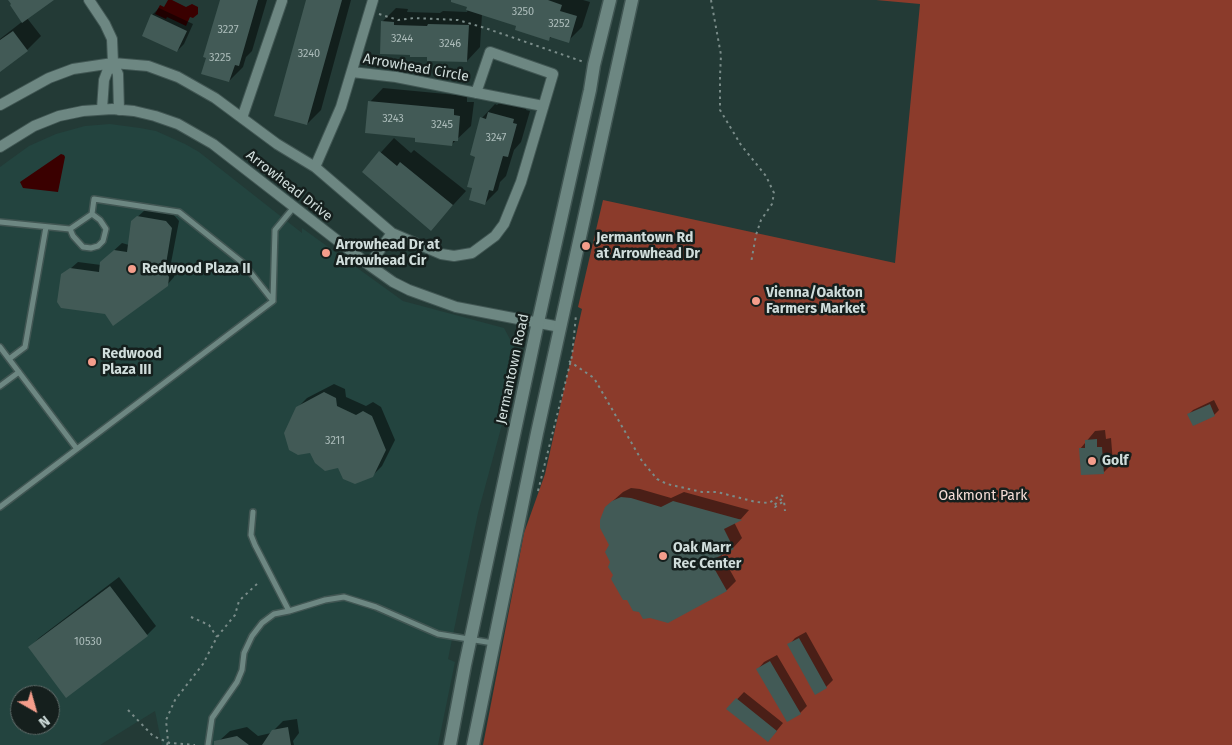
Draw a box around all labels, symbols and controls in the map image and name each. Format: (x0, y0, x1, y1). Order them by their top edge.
house number: 3250 (512, 5, 534, 19)
house number: 3252 (548, 17, 570, 31)
house number: 3227 (217, 23, 239, 37)
house number: 3244 (391, 32, 413, 46)
house number: 3246 (439, 37, 461, 51)
house number: 3240 (298, 47, 320, 61)
street label: Arrowhead Circle (362, 50, 470, 86)
house number: 3225 (209, 51, 231, 65)
house number: 3243 (382, 112, 404, 126)
house number: 3245 (431, 118, 453, 132)
house number: 3247 (486, 131, 506, 145)
street label: Arrowhead Drive (243, 147, 335, 225)
place label: Jermantown Rd at Arrowhead Dr (596, 230, 700, 262)
place label: Arrowhead Dr at Arrowhead Cir (336, 237, 440, 270)
marker: Jermantown Rd at Arrowhead Dr (580, 240, 592, 252)
marker: Arrowhead Dr at Arrowhead Cir (320, 247, 332, 259)
place label: Redwood Plaza II (142, 261, 251, 277)
marker: Redwood Plaza II (126, 263, 138, 275)
place label: Vienna/Oakton Farmers Market (766, 285, 865, 318)
marker: Vienna/Oakton Farmers Market (750, 295, 762, 307)
street label: Jermantown Road (493, 312, 533, 426)
place label: Redwood Plaza III (102, 346, 162, 378)
marker: Redwood Plaza III (86, 356, 98, 368)
house number: 3211 (325, 434, 345, 448)
place label: Golf (1102, 453, 1128, 469)
marker: Golf (1086, 455, 1098, 467)
park label: Oakmont Park (938, 488, 1028, 504)
place label: Oak Marr Rec Center (673, 540, 741, 572)
marker: Oak Marr Rec Center (657, 550, 669, 562)
house number: 10530 (74, 635, 102, 649)
north arrow (10, 685, 60, 735)
text: N (35, 712, 53, 731)

